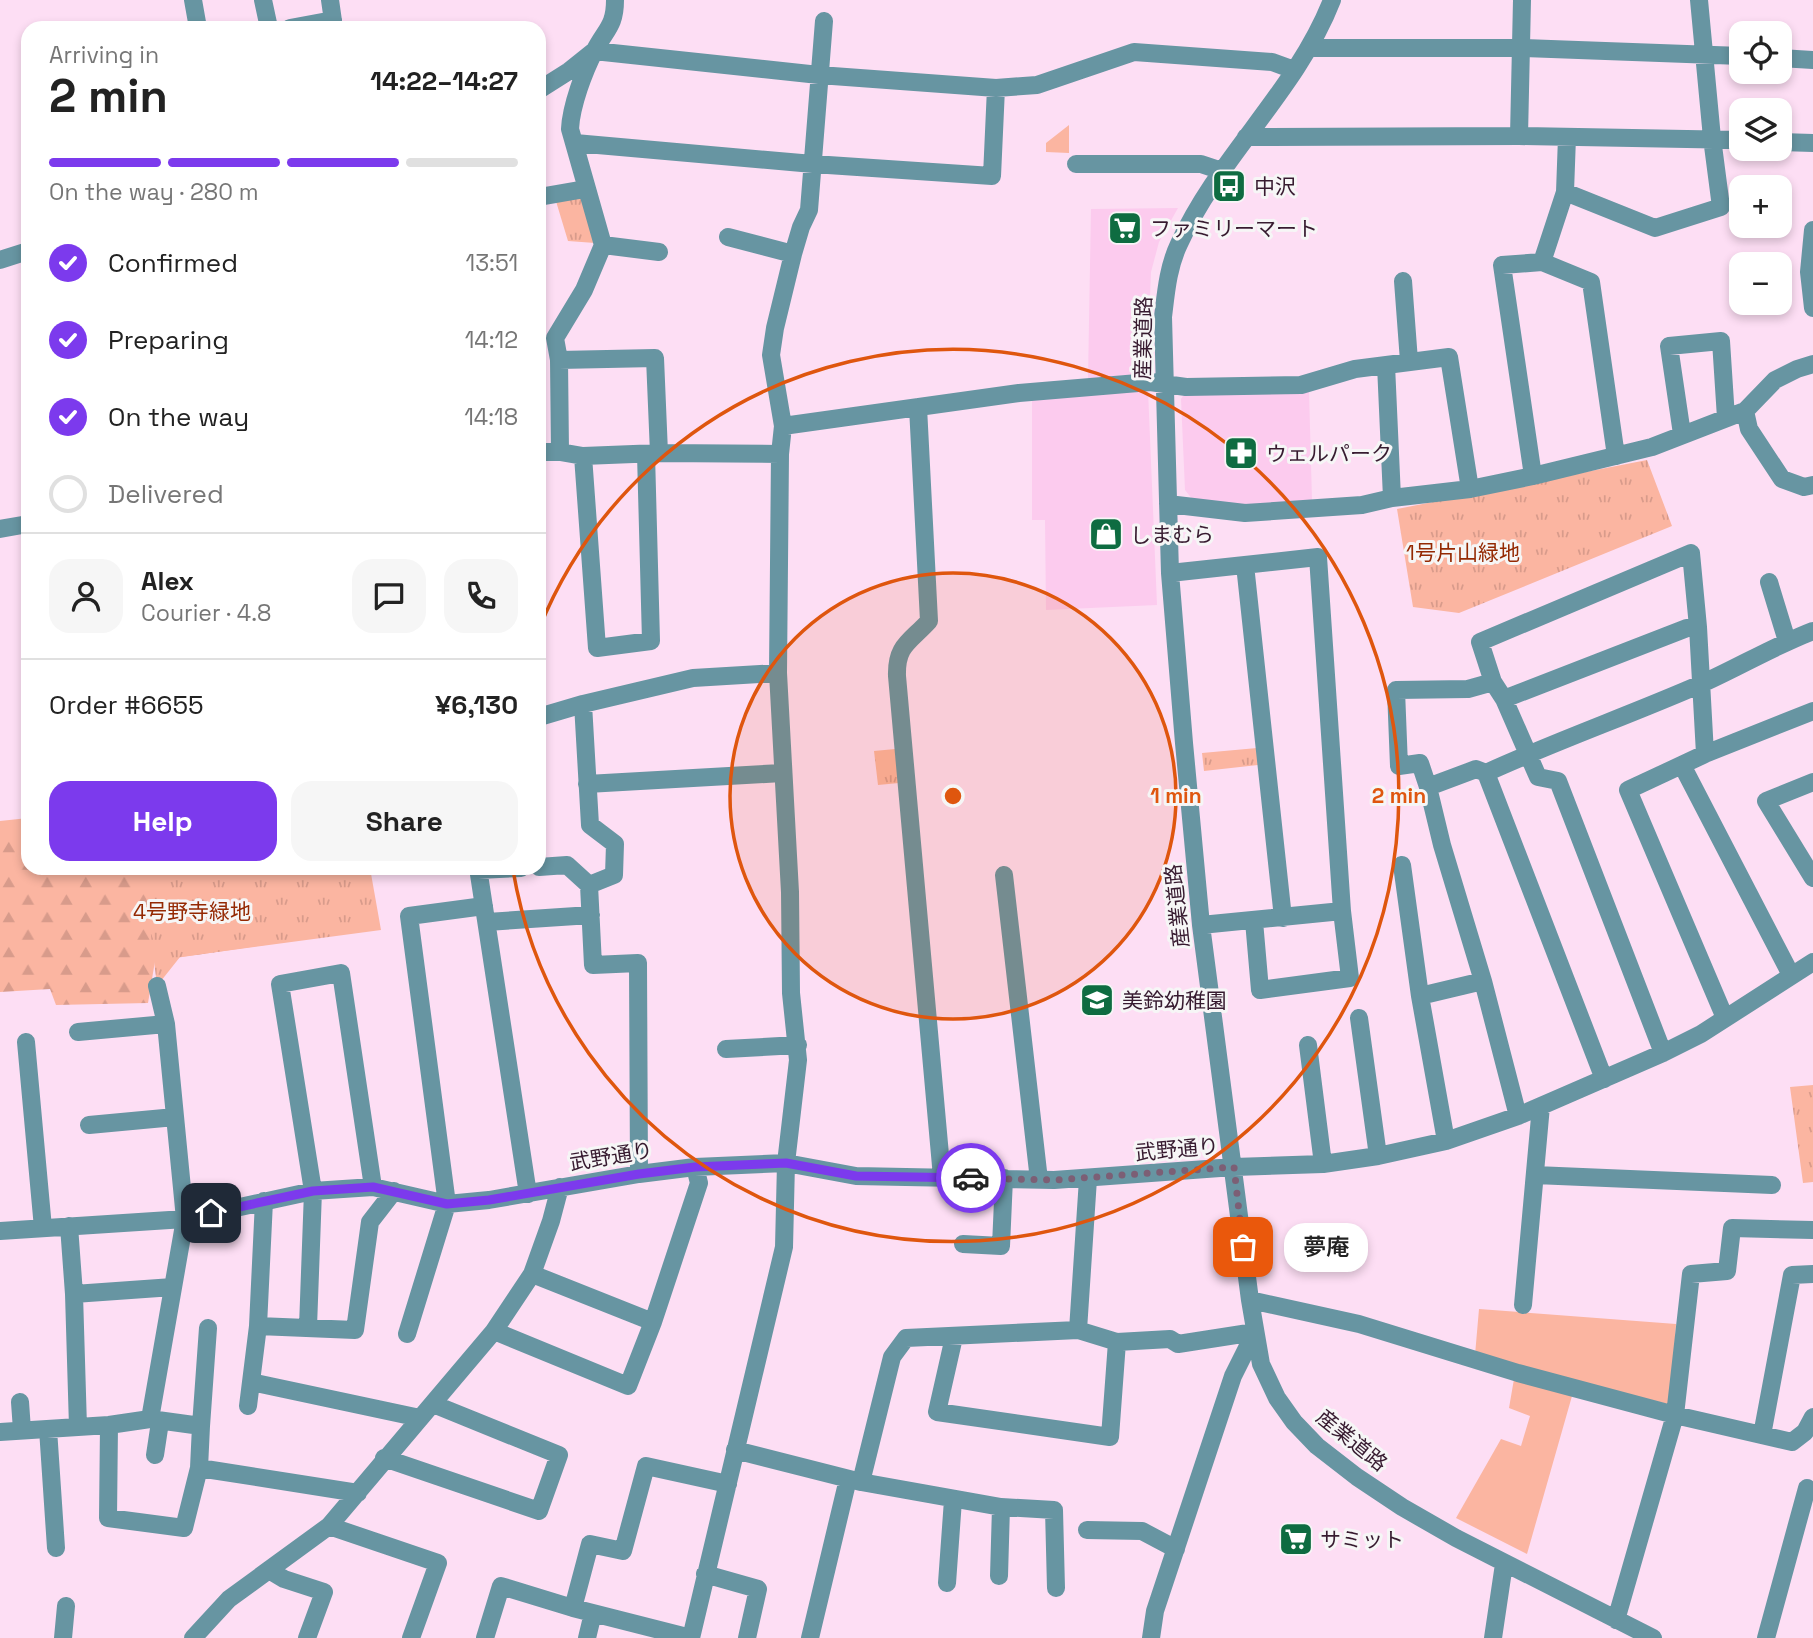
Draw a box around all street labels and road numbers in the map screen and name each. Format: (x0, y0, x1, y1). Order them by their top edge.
street label: 産業道路 (1129, 296, 1157, 380)
street label: 産業道路 (1159, 863, 1195, 949)
street label: 武野通り (1134, 1132, 1220, 1166)
street label: 武野通り (567, 1136, 655, 1176)
street label: 産業道路 (1311, 1403, 1393, 1477)

